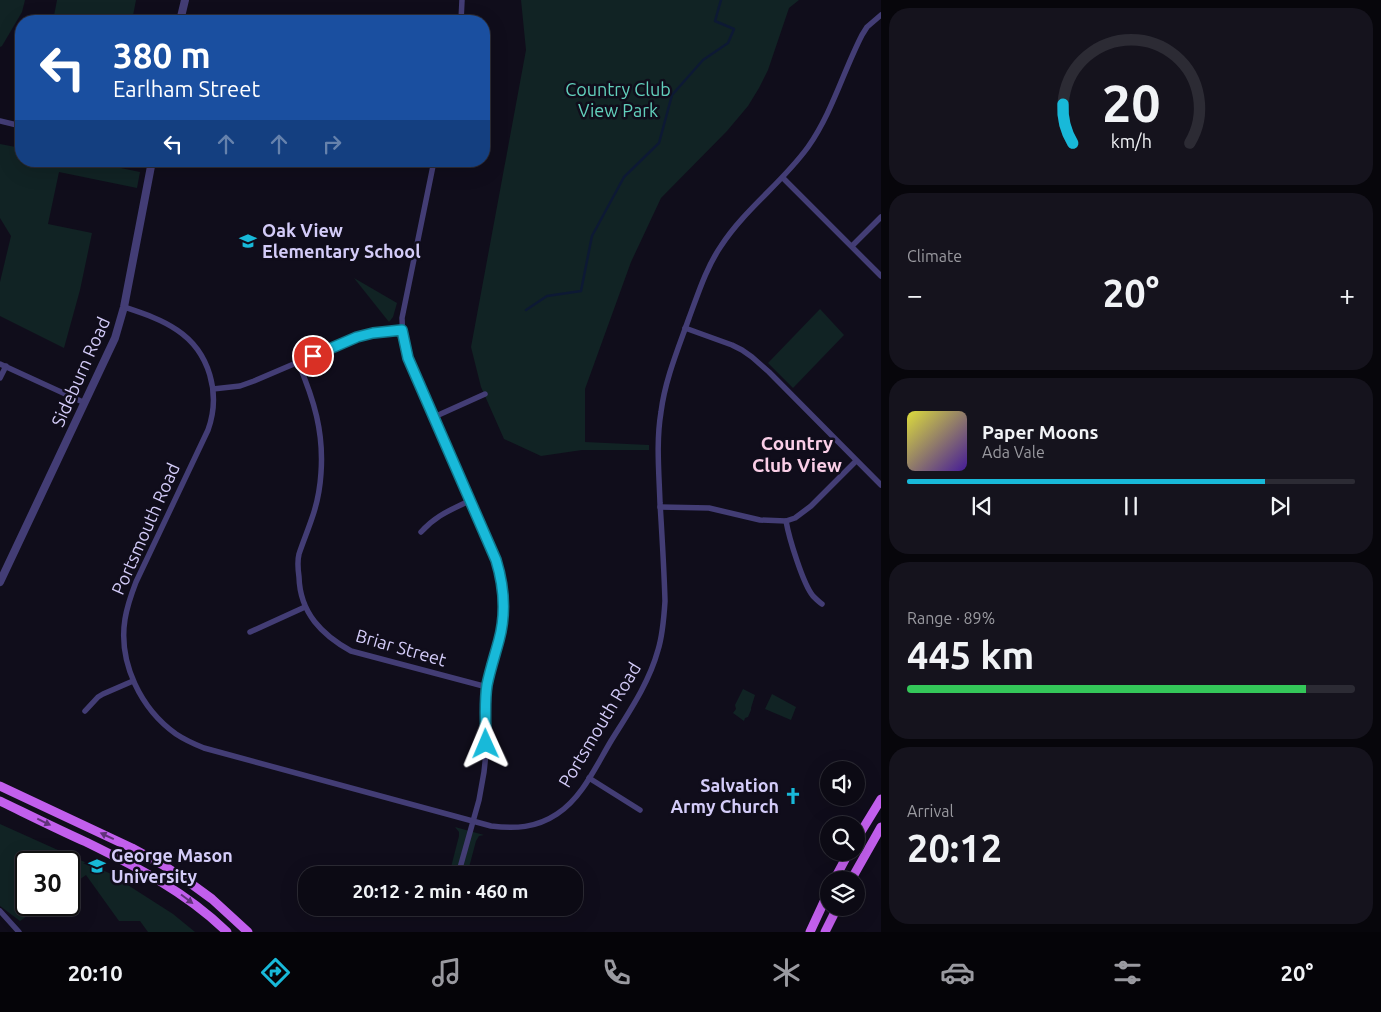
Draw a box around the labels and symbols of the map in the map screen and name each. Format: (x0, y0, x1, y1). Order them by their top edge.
park label: Country Club View Park (565, 79, 671, 120)
place label: Oak View Elementary School (262, 220, 421, 261)
school or university icon: Oak View Elementary School (238, 231, 258, 251)
street label: Sideburn Road (47, 314, 113, 429)
pin (292, 335, 334, 377)
district label: Country Club View (752, 432, 842, 476)
street label: Portsmouth Road (107, 460, 183, 598)
street label: Briar Street (354, 625, 449, 669)
street label: Portsmouth Road (554, 658, 644, 791)
position arrow (459, 717, 511, 769)
place label: Salvation Army Church (670, 775, 779, 816)
church icon: Salvation Army Church (783, 786, 803, 806)
one-way arrow (37, 818, 51, 826)
one-way arrow (100, 832, 114, 840)
place label: George Mason University (111, 845, 233, 886)
speed limit sign: 30 (15, 851, 80, 916)
school or university icon: George Mason University (87, 856, 107, 876)
one-way arrow (180, 894, 194, 904)

